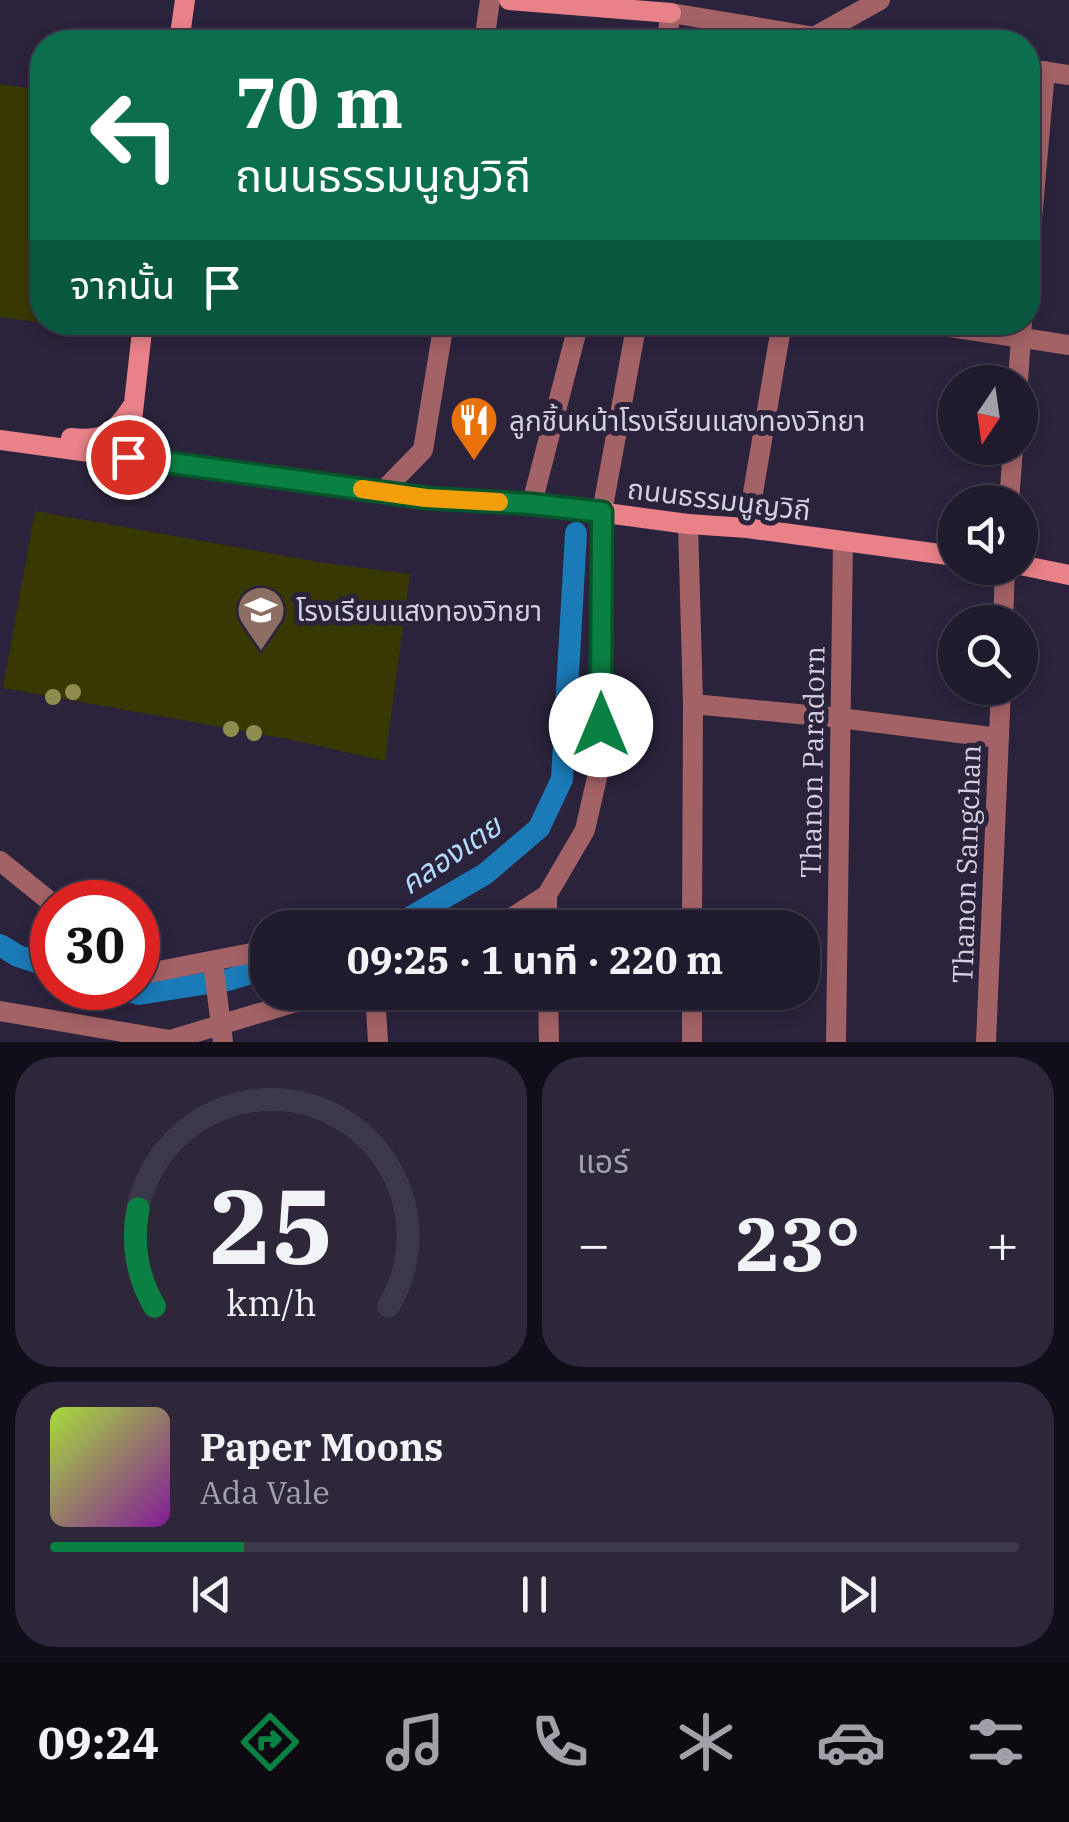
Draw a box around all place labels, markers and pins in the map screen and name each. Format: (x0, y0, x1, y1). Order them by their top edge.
restaurant icon: ลูกชิ้นหน้าโรงเรียนแสงทองวิทยา (448, 394, 500, 462)
place label: ลูกชิ้นหน้าโรงเรียนแสงทองวิทยา (509, 402, 865, 439)
pin (86, 415, 171, 500)
school or university icon: โรงเรียนแสงทองวิทยา (235, 584, 287, 652)
place label: โรงเรียนแสงทองวิทยา (296, 592, 542, 629)

